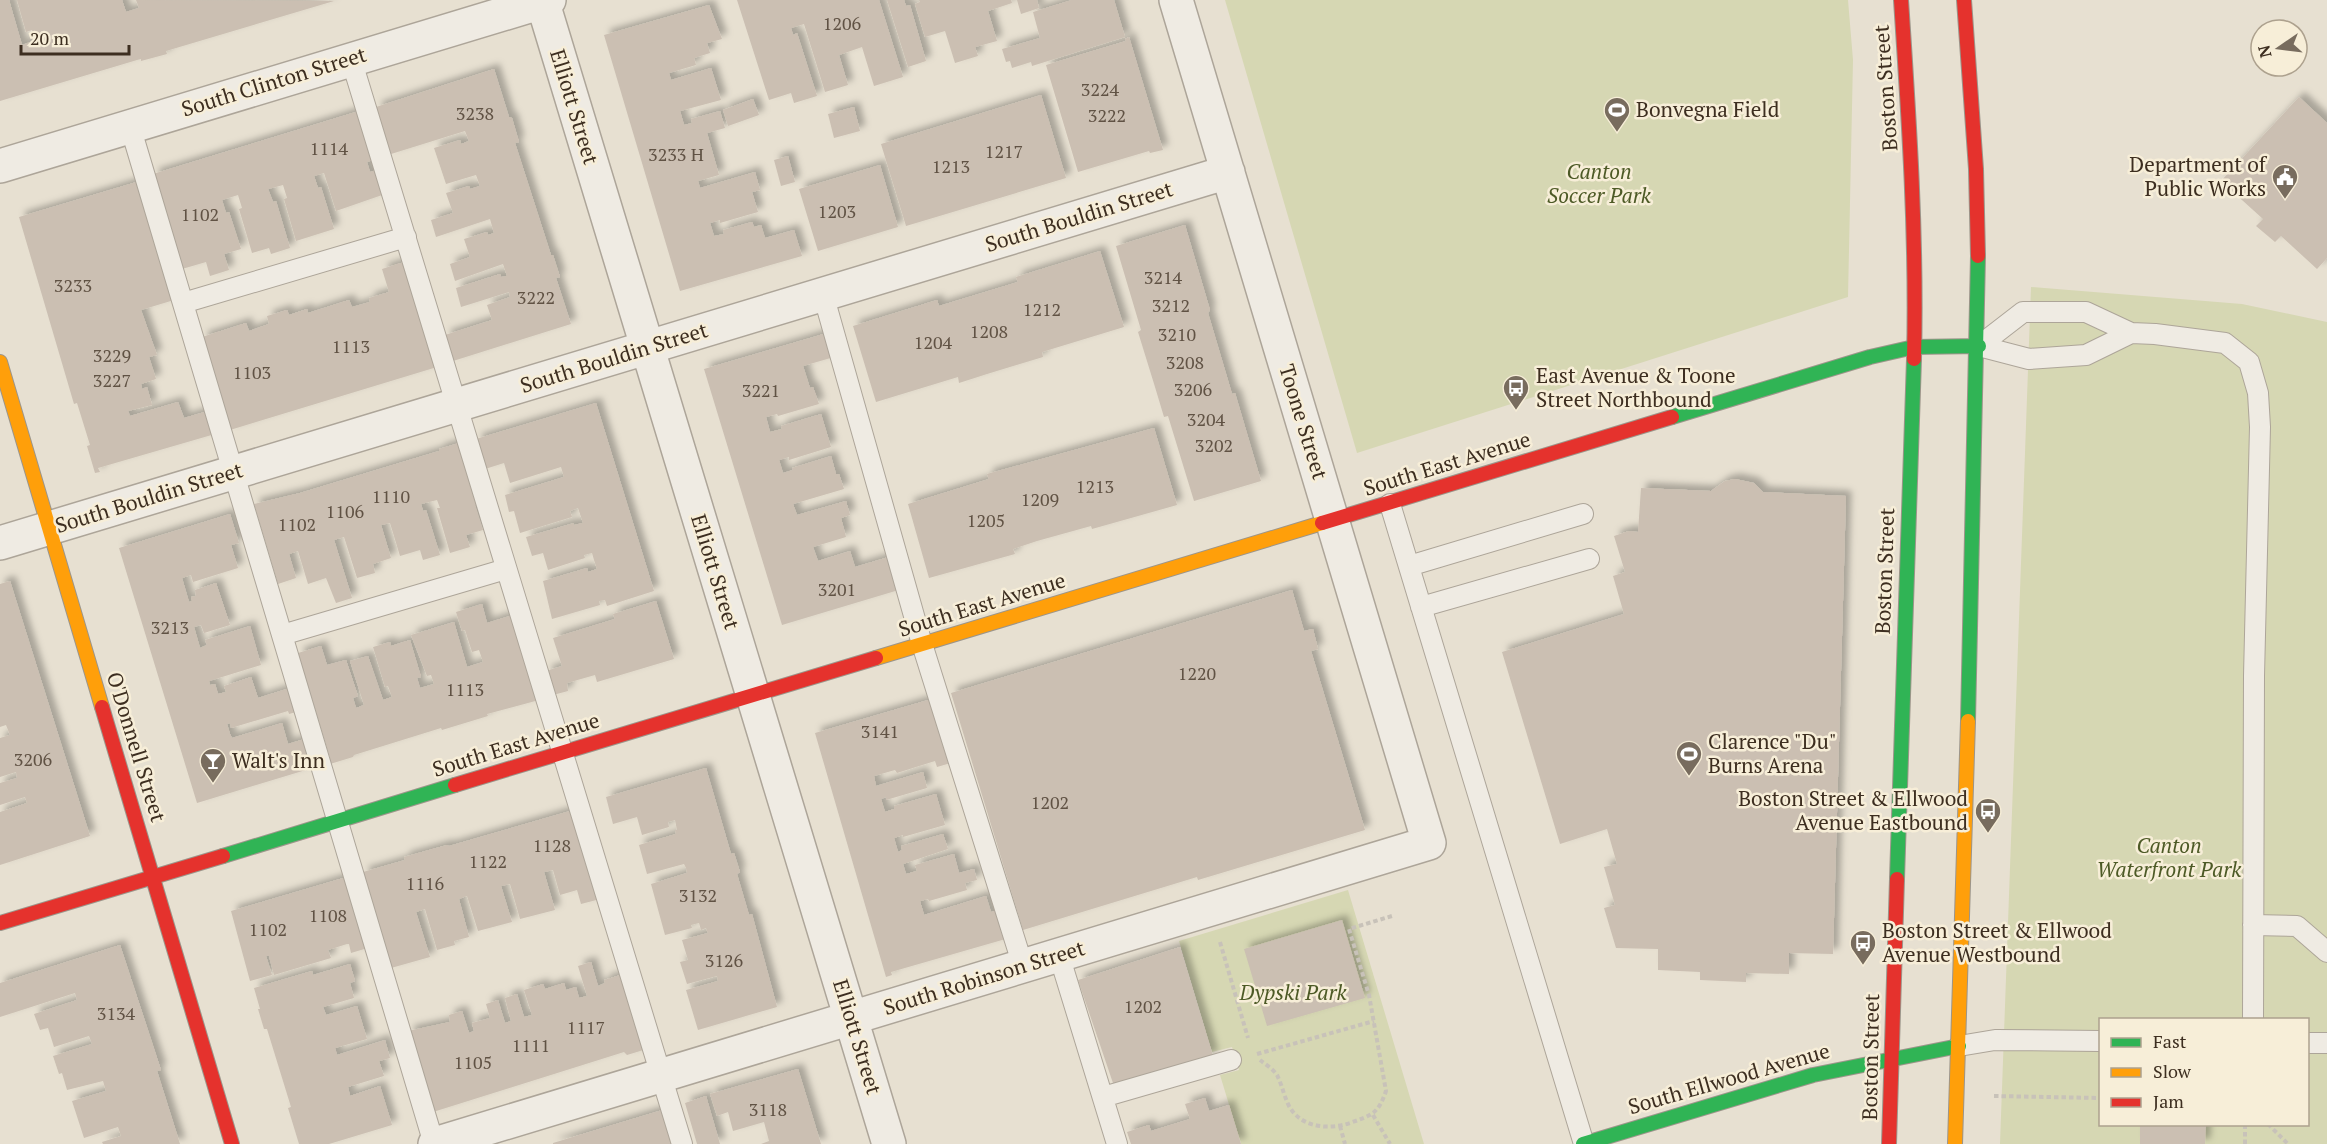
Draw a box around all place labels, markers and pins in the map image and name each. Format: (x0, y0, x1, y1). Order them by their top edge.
sports icon: Bonvegna Field (1602, 95, 1632, 133)
place label: Bonvegna Field (1636, 95, 1780, 123)
place label: Department of Public Works (2129, 150, 2268, 202)
public building icon: Department of Public Works (2270, 162, 2300, 200)
place label: East Avenue & Toone Street Northbound (1536, 361, 1736, 413)
bus stop icon: East Avenue & Toone Street Northbound (1501, 373, 1531, 411)
place label: Clarence "Du" Burns Arena (1708, 727, 1837, 779)
sports icon: Clarence "Du" Burns Arena (1674, 739, 1704, 777)
bar icon: Walt's Inn (198, 746, 228, 784)
place label: Walt's Inn (232, 746, 326, 774)
place label: Boston Street & Ellwood Avenue Eastbound (1738, 784, 1968, 836)
bus stop icon: Boston Street & Ellwood Avenue Eastbound (1973, 796, 2003, 834)
place label: Boston Street & Ellwood Avenue Westbound (1882, 916, 2112, 968)
bus stop icon: Boston Street & Ellwood Avenue Westbound (1848, 928, 1878, 966)

